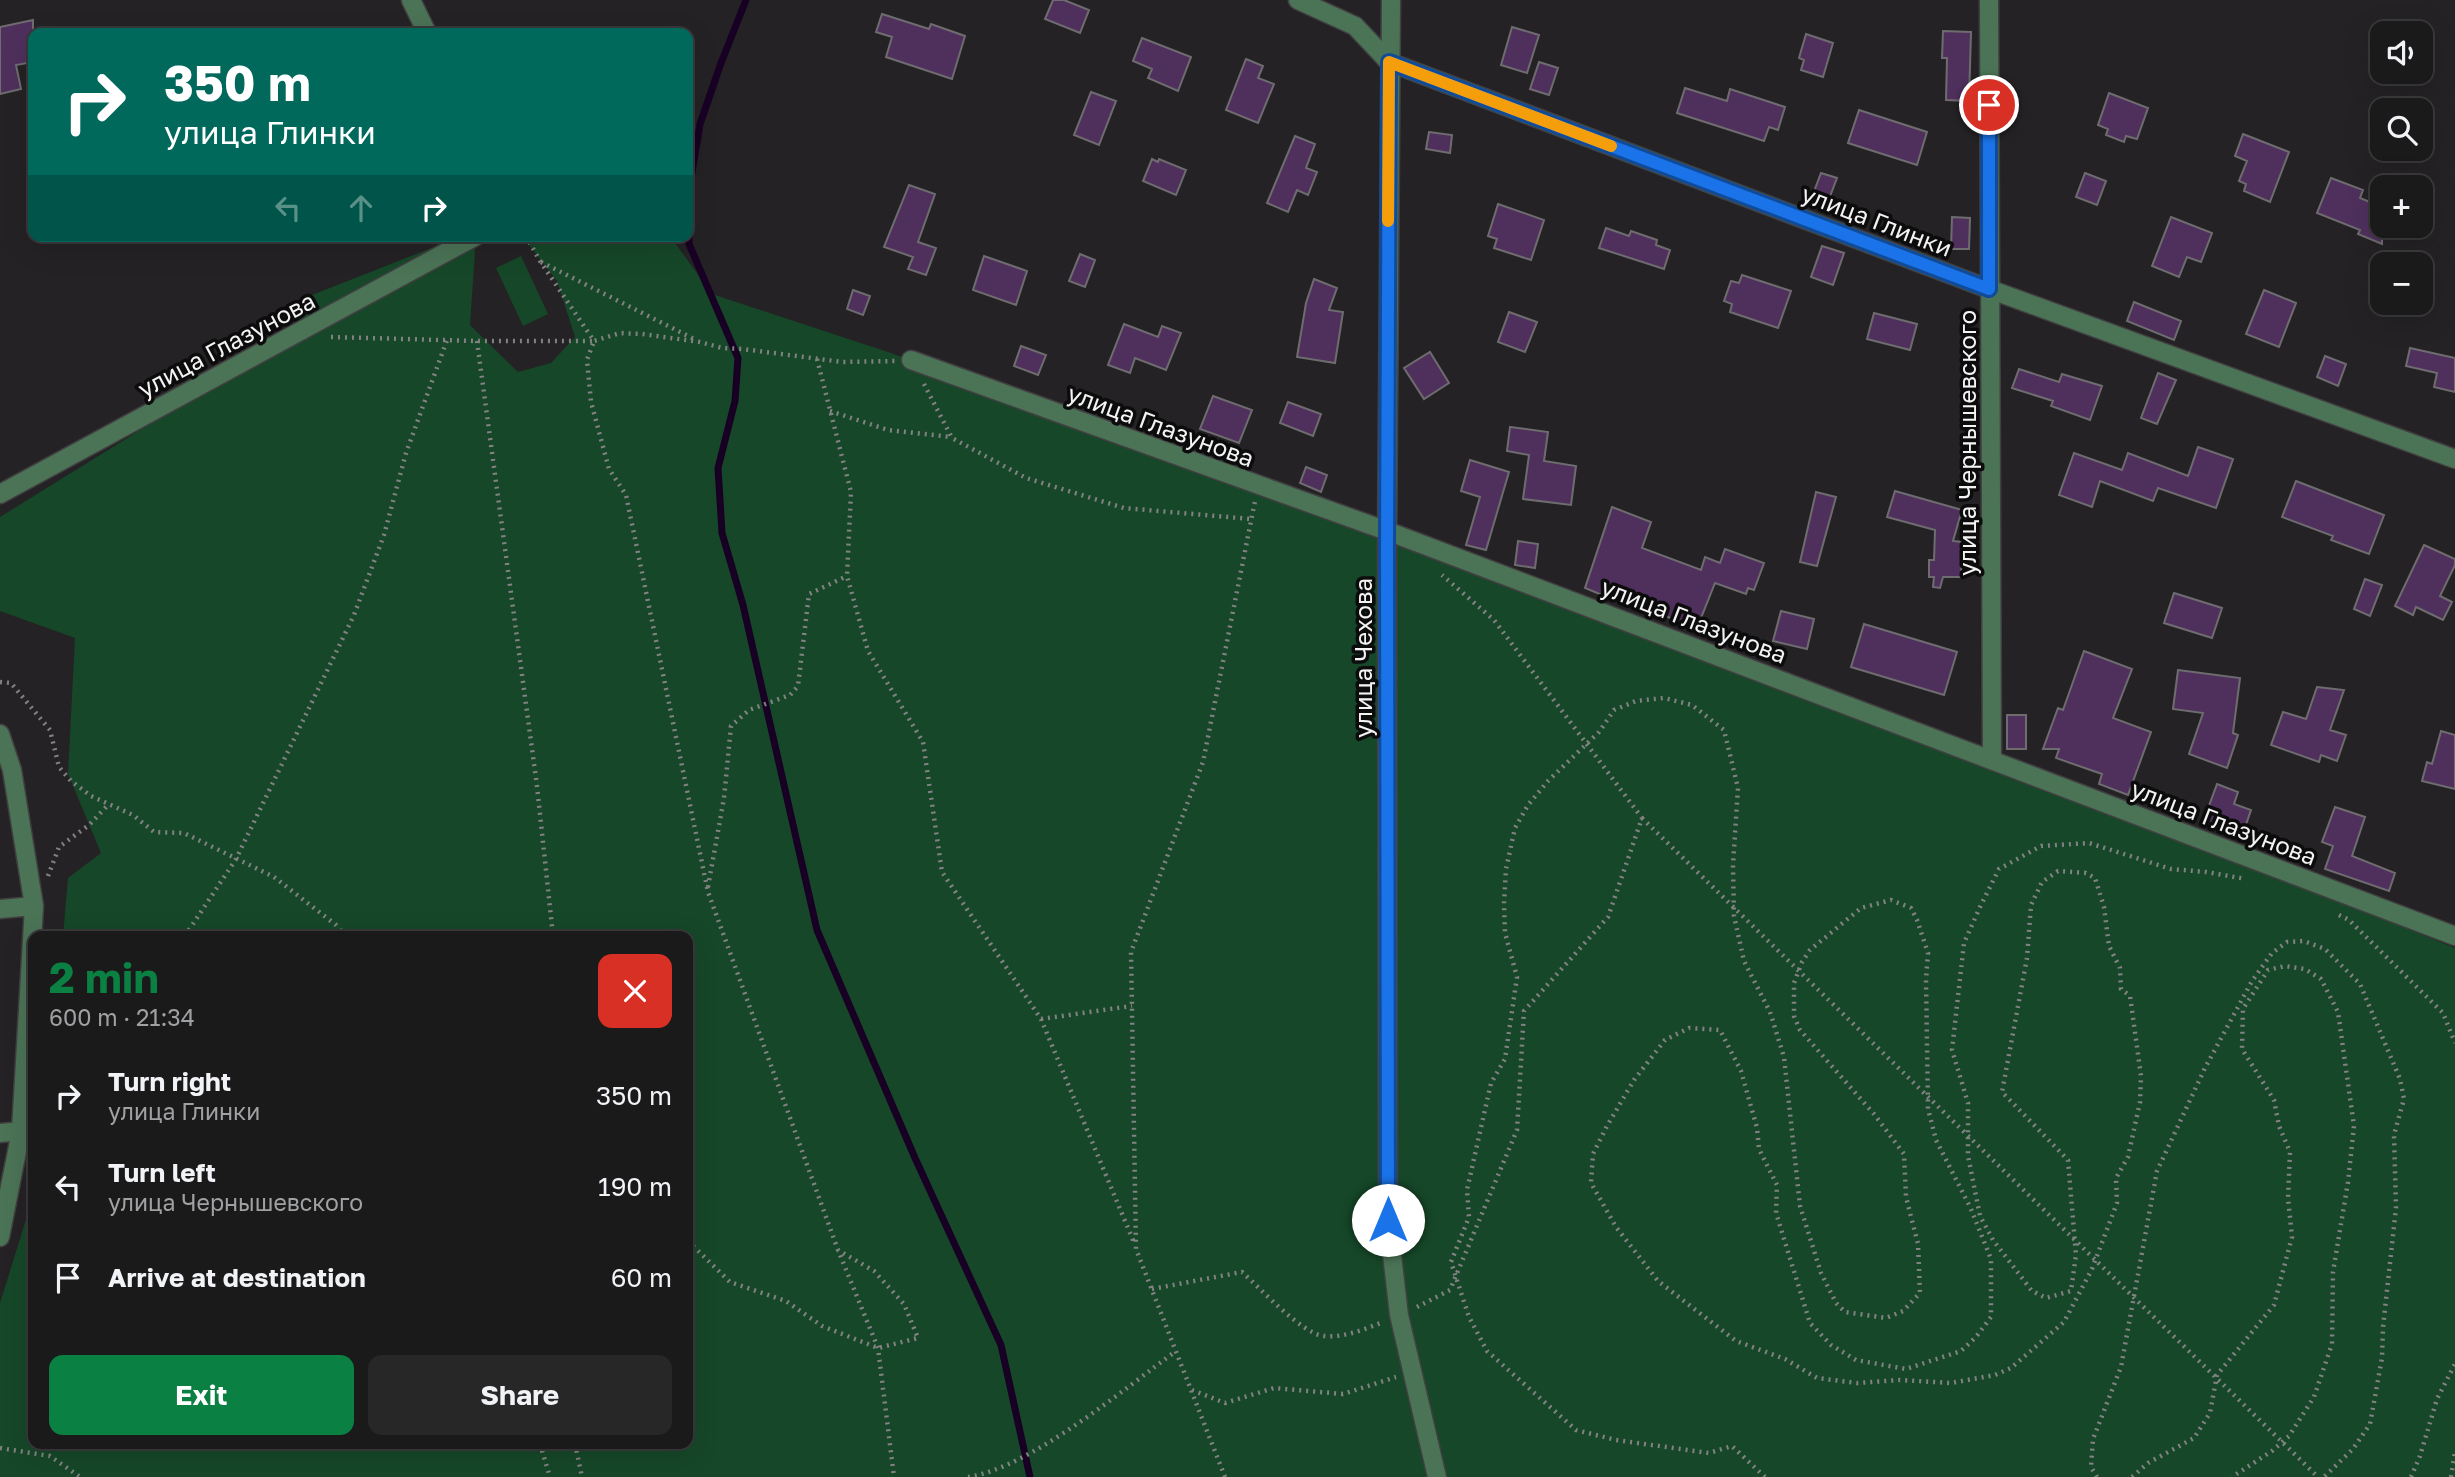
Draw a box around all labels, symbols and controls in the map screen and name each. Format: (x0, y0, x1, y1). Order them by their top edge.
map controls (2370, 21, 2433, 315)
button: sound (2370, 21, 2433, 84)
text: 350 m (164, 53, 311, 112)
icon: right (49, 56, 140, 147)
pin (1959, 75, 2019, 135)
icon: arrive (1970, 86, 2008, 124)
button: search (2370, 98, 2433, 161)
text: улица Глинки (164, 113, 376, 151)
button: + (2370, 175, 2433, 238)
street label: улица Глинки (1798, 178, 1956, 262)
icon: left (269, 189, 307, 227)
icon: ahead (342, 189, 380, 227)
icon: right (415, 189, 453, 227)
button: − (2370, 252, 2433, 315)
street label: улица Глазунова (132, 285, 320, 403)
street label: улица Чернышевского (1952, 310, 1981, 576)
street label: улица Глазунова (1064, 378, 1258, 472)
street label: улица Глазунова (1597, 571, 1791, 669)
street label: улица Чехова (1348, 578, 1377, 738)
street label: улица Глазунова (2127, 773, 2321, 871)
text: 2 min (49, 952, 159, 1002)
button: close (598, 954, 672, 1028)
text: 600 m · 21:34 (49, 1003, 195, 1031)
text: Turn right (108, 1066, 231, 1097)
icon: right (49, 1077, 87, 1115)
text: 350 m (596, 1080, 672, 1111)
text: улица Глинки (108, 1097, 260, 1125)
text: Turn left (108, 1157, 216, 1188)
icon: left (49, 1168, 87, 1206)
text: 190 m (598, 1171, 672, 1202)
position arrow (1351, 1183, 1425, 1257)
text: улица Чернышевского (108, 1188, 363, 1216)
icon: arrive (49, 1259, 87, 1297)
text: Arrive at destination (108, 1262, 366, 1293)
text: 60 m (611, 1262, 672, 1293)
button: Exit (49, 1355, 354, 1435)
button: Share (368, 1355, 672, 1435)

